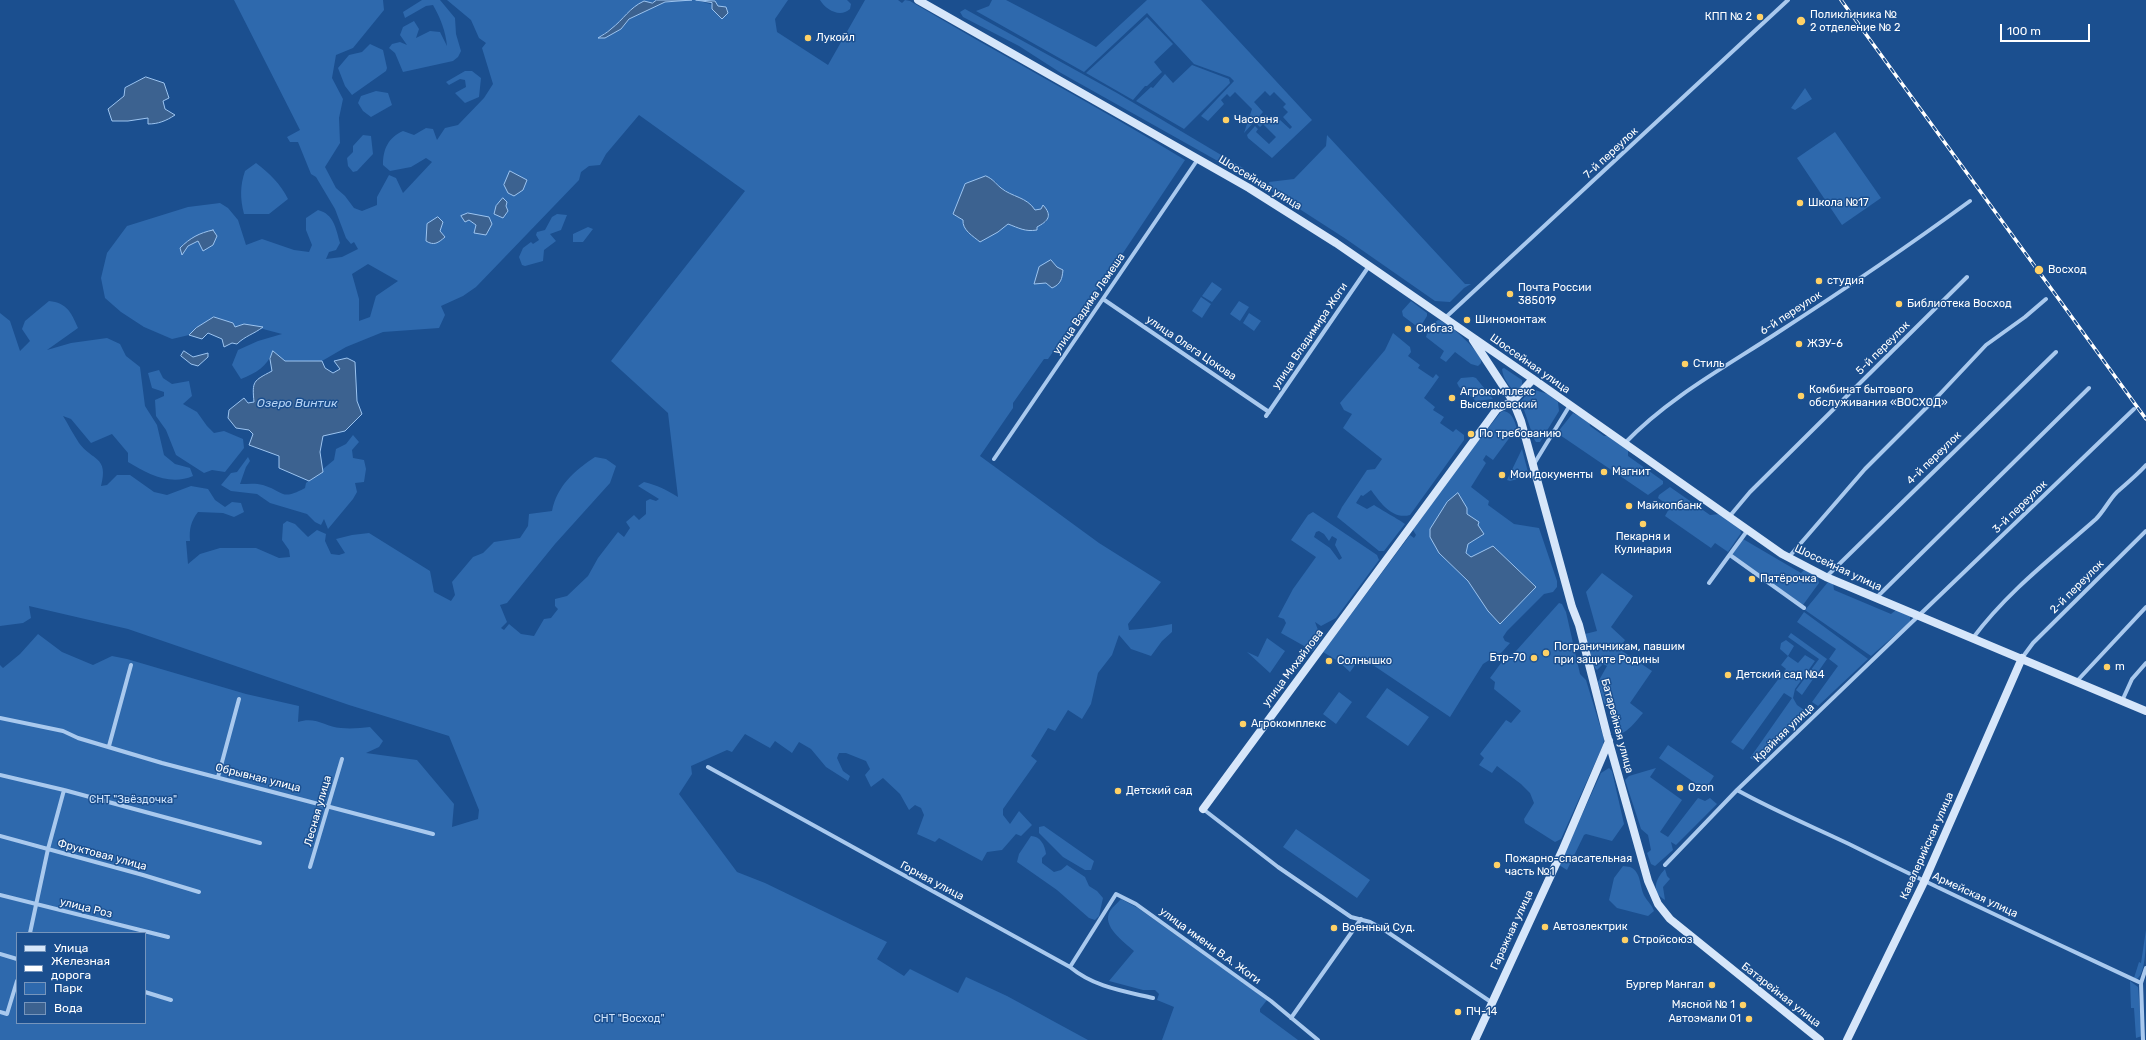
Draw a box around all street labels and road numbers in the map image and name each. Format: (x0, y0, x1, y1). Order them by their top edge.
street label: 7-й переулок (1581, 125, 1641, 181)
street label: Шоссейная улица (1216, 153, 1304, 213)
street label: улица Вадима Лемеша (1050, 251, 1128, 357)
street label: улица Владимира Жоги (1269, 280, 1351, 392)
street label: 6-й переулок (1758, 288, 1824, 338)
street label: улица Олега Цокова (1143, 313, 1239, 383)
street label: 5-й переулок (1853, 318, 1913, 378)
street label: Шоссейная улица (1487, 331, 1573, 397)
street label: 4-й переулок (1904, 429, 1964, 487)
street label: 3-й переулок (1990, 478, 2050, 536)
street label: Шоссейная улица (1792, 542, 1884, 594)
street label: 2-й переулок (2047, 557, 2107, 617)
street label: улица Михайлова (1260, 627, 1326, 709)
street label: Батарейная улица (1598, 677, 1636, 775)
street label: Крайняя улица (1751, 701, 1817, 765)
street label: Обрывная улица (214, 761, 302, 795)
street label: Лесная улица (302, 774, 334, 848)
street label: Кавалерийская улица (1897, 790, 1957, 902)
street label: Фруктовая улица (56, 837, 148, 873)
street label: Горная улица (898, 859, 966, 903)
street label: Армейская улица (1930, 869, 2020, 921)
street label: Гаражная улица (1488, 888, 1536, 972)
street label: улица Роз (59, 895, 113, 921)
street label: улица имени В.А. Жоги (1157, 905, 1263, 987)
street label: Батарейная улица (1739, 960, 1823, 1030)

